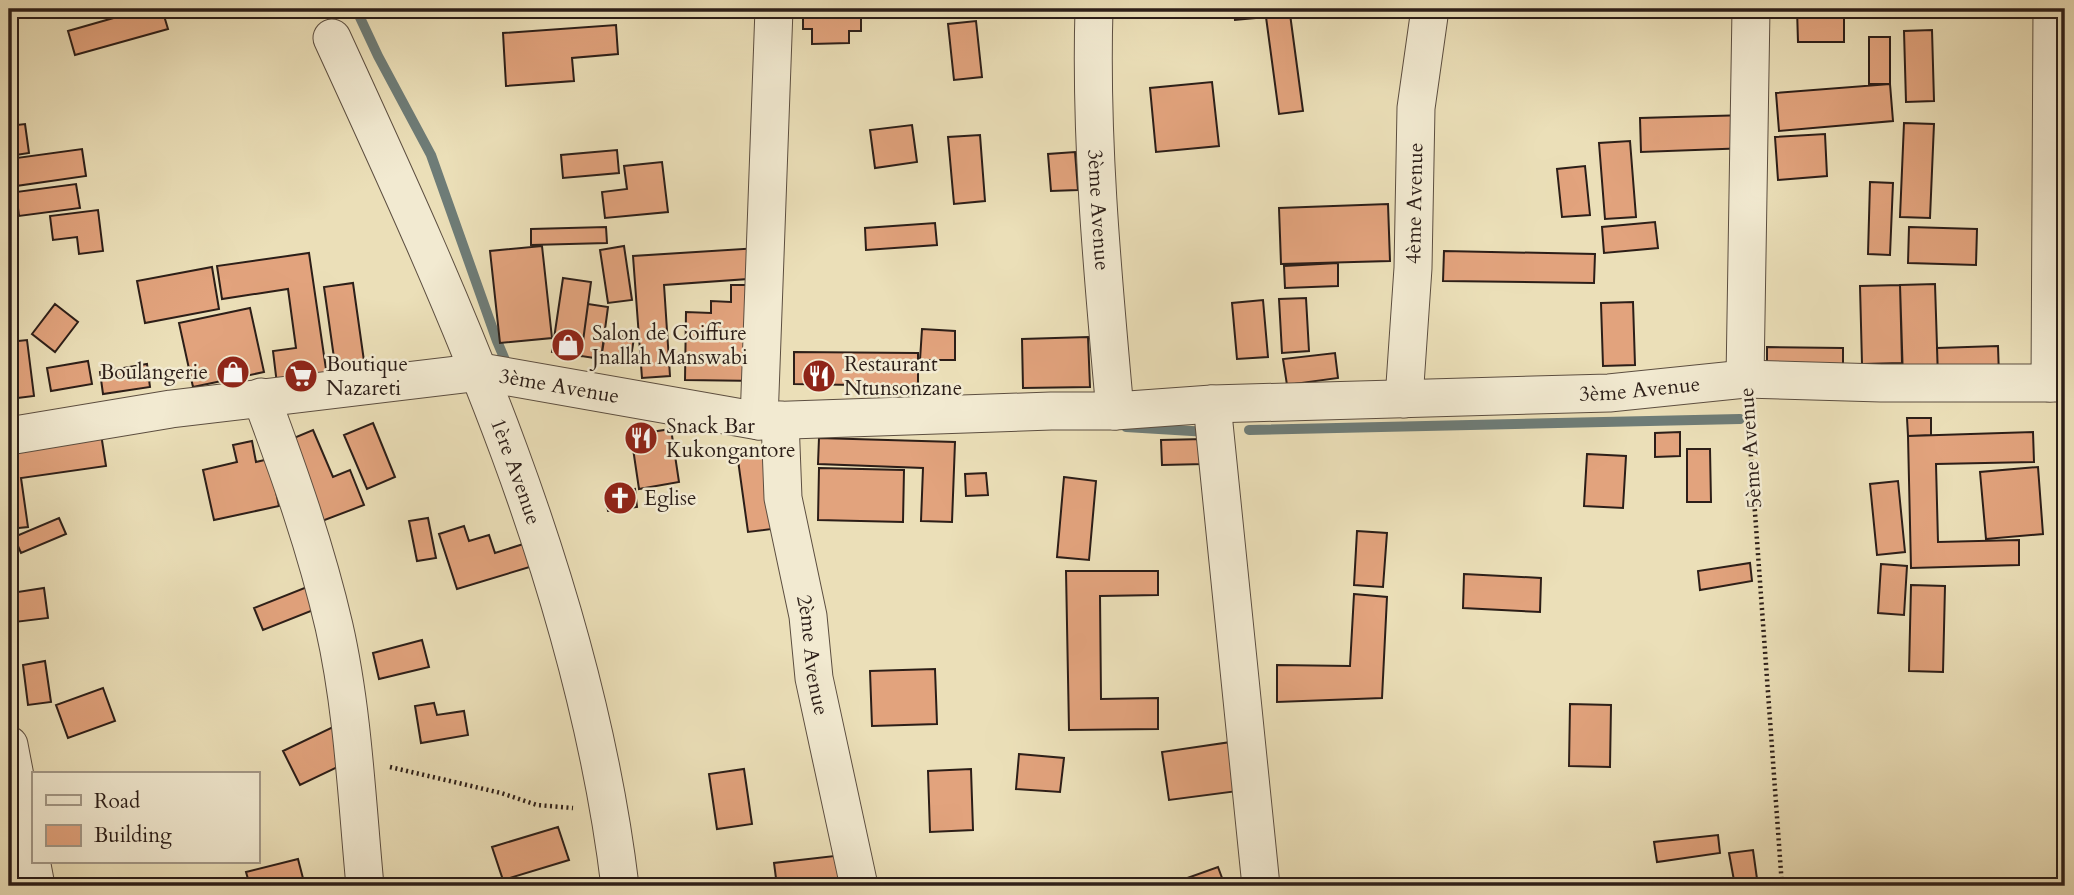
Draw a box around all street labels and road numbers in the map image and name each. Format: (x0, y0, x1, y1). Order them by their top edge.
street label: 4ème Avenue (1399, 142, 1430, 264)
street label: 3ème Avenue (1080, 149, 1117, 272)
street label: 3ème Avenue (497, 361, 622, 411)
street label: 3ème Avenue (1579, 370, 1701, 409)
street label: 5ème Avenue (1732, 386, 1769, 509)
street label: 1ère Avenue (483, 414, 548, 529)
street label: 2ème Avenue (789, 592, 836, 718)

